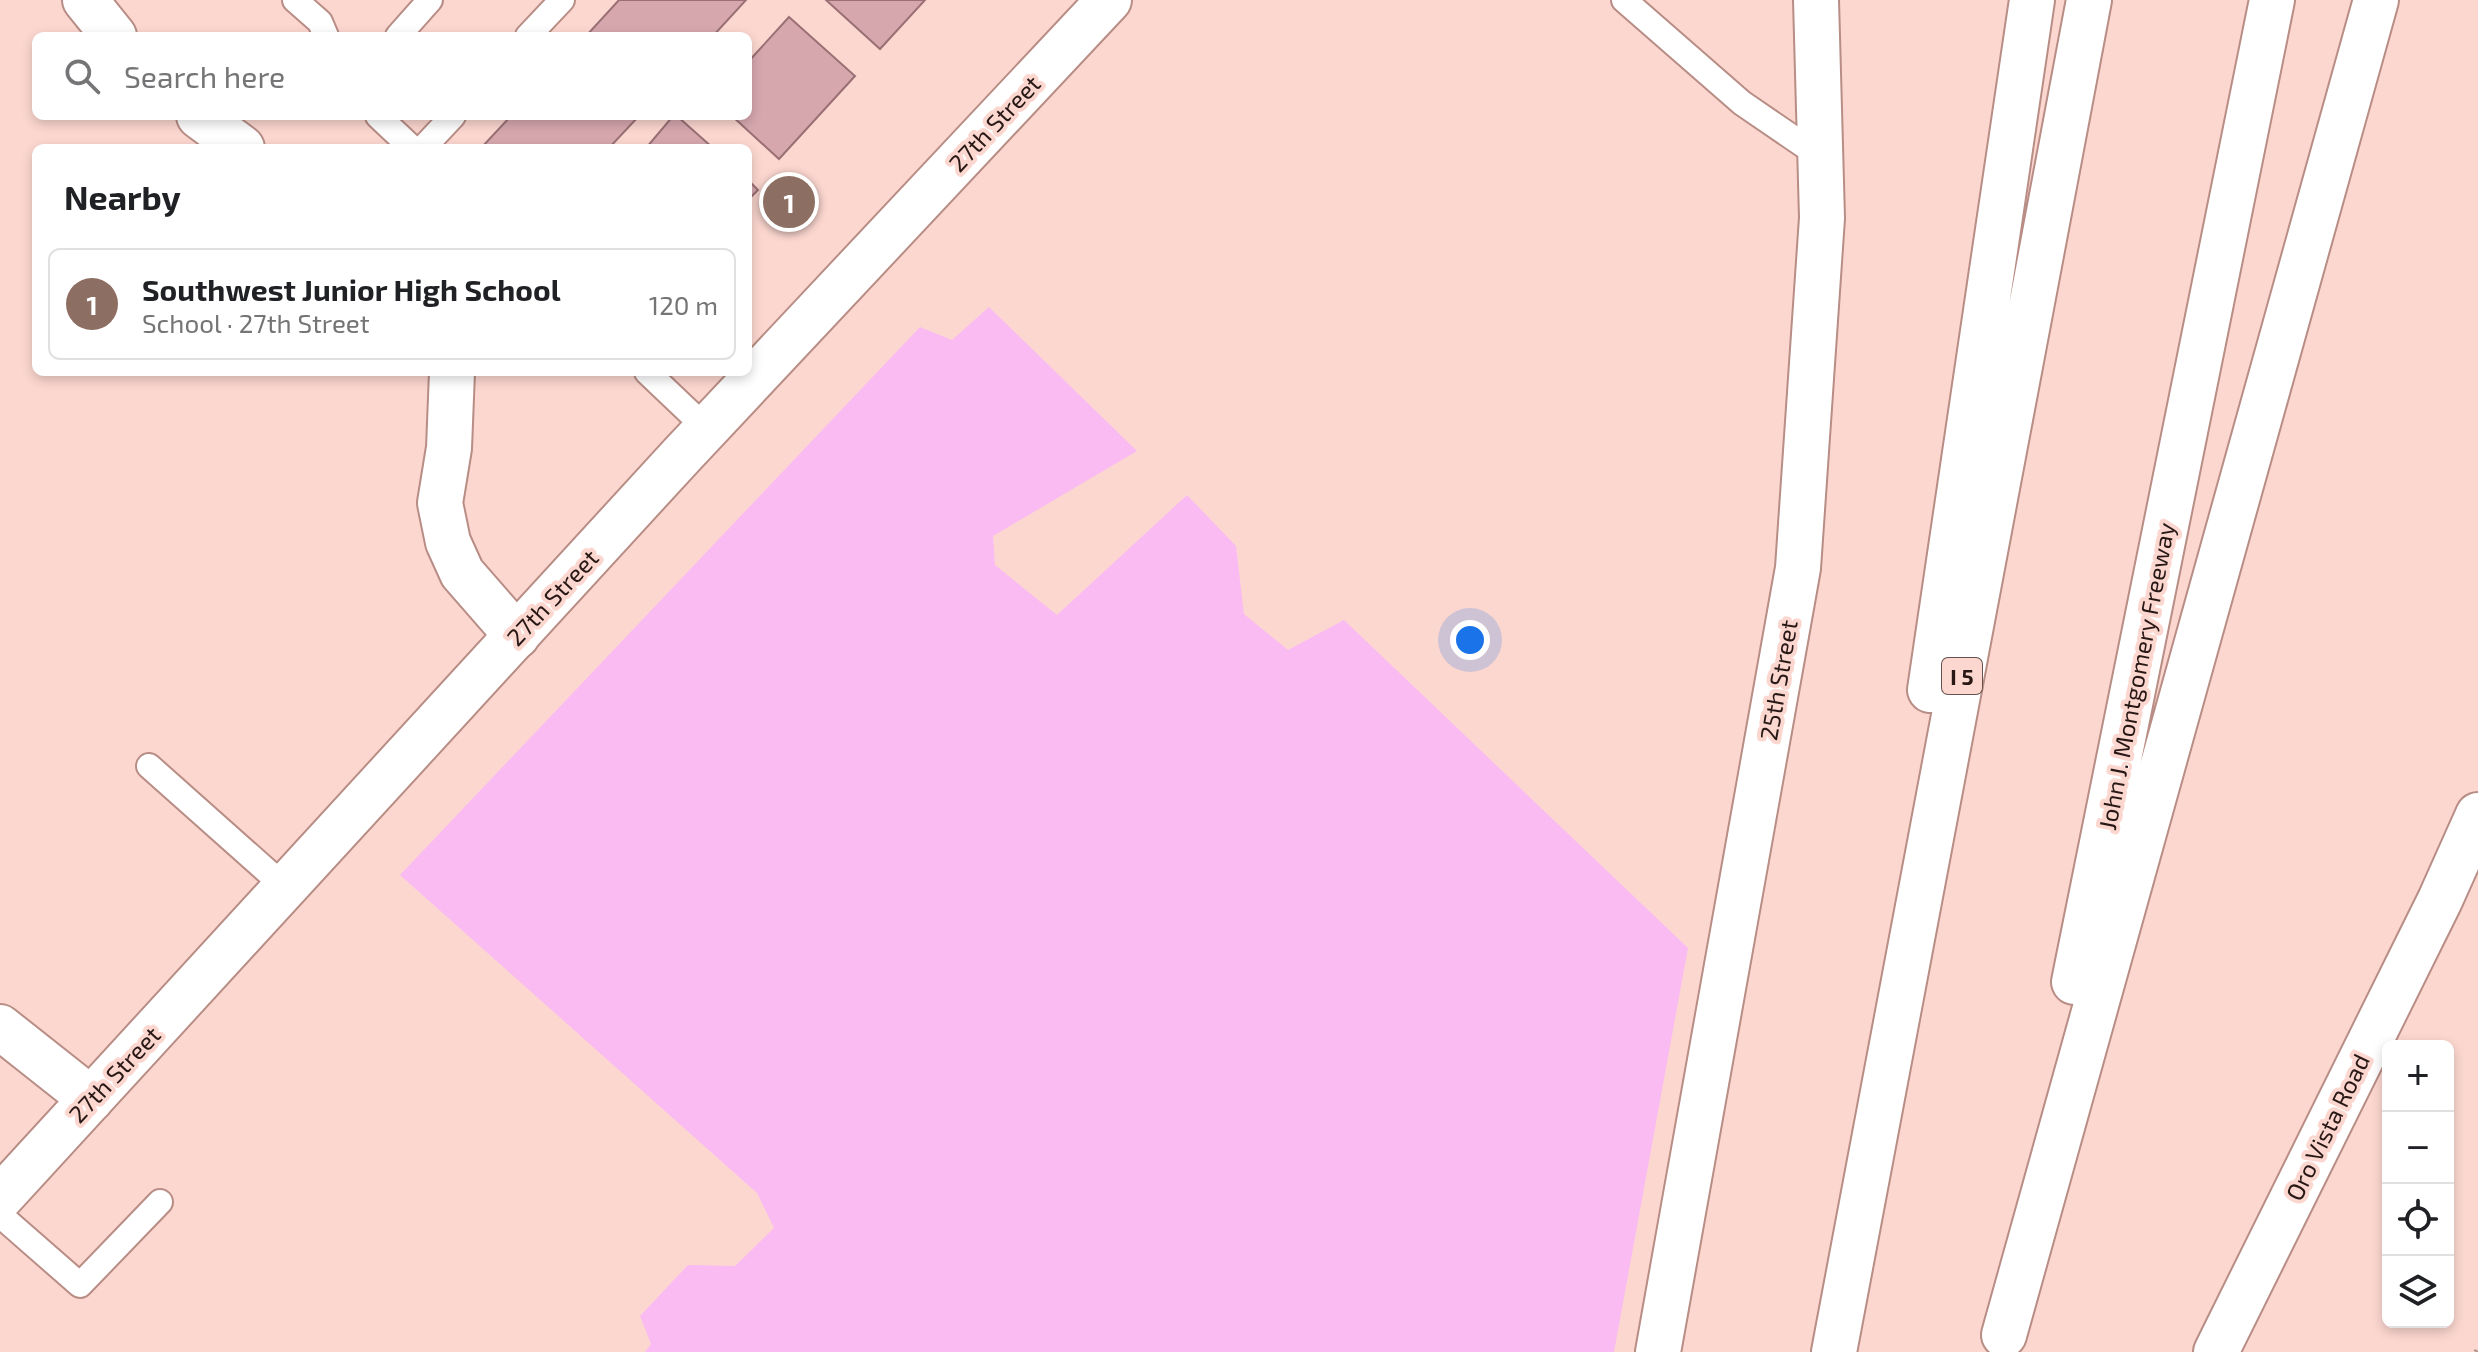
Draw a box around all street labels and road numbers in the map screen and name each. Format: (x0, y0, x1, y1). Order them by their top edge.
street label: 27th Street (942, 69, 1046, 177)
street label: John J. Montgomery Freeway (2092, 520, 2180, 832)
street label: 27th Street (500, 543, 604, 651)
street label: 25th Street (1753, 618, 1803, 742)
road number: I 5 (1942, 658, 1982, 694)
street label: 27th Street (62, 1020, 166, 1128)
street label: Oro Vista Road (2279, 1049, 2375, 1205)

